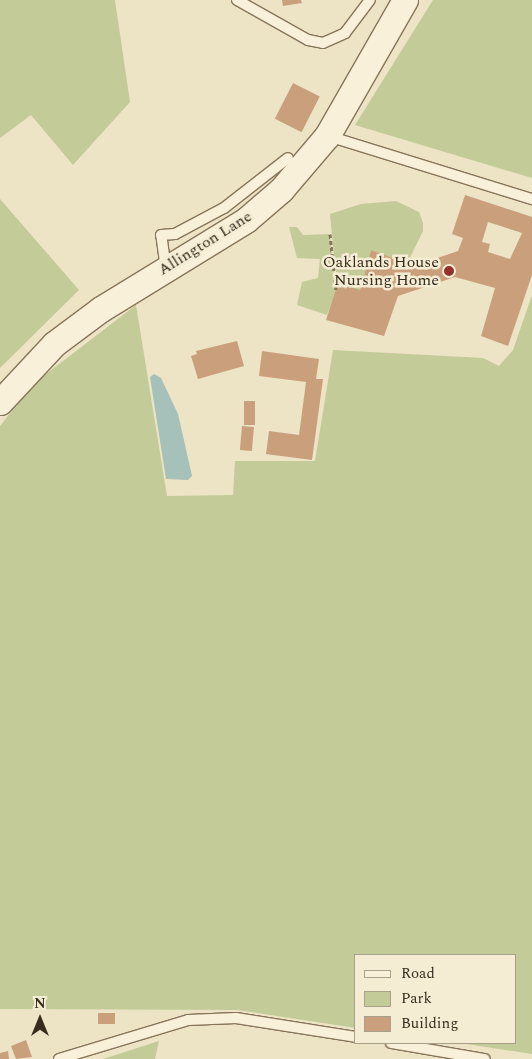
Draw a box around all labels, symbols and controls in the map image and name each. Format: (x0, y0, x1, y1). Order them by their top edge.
street label: Allington Lane (155, 207, 255, 279)
place label: Oaklands House Nursing Home (323, 252, 439, 290)
marker: Oaklands House Nursing Home (443, 265, 455, 277)
legend (354, 954, 517, 1044)
text: Road (401, 962, 435, 985)
text: Park (401, 987, 432, 1010)
text: N (34, 993, 46, 1014)
north arrow (15, 994, 65, 1044)
text: Building (401, 1012, 458, 1035)

